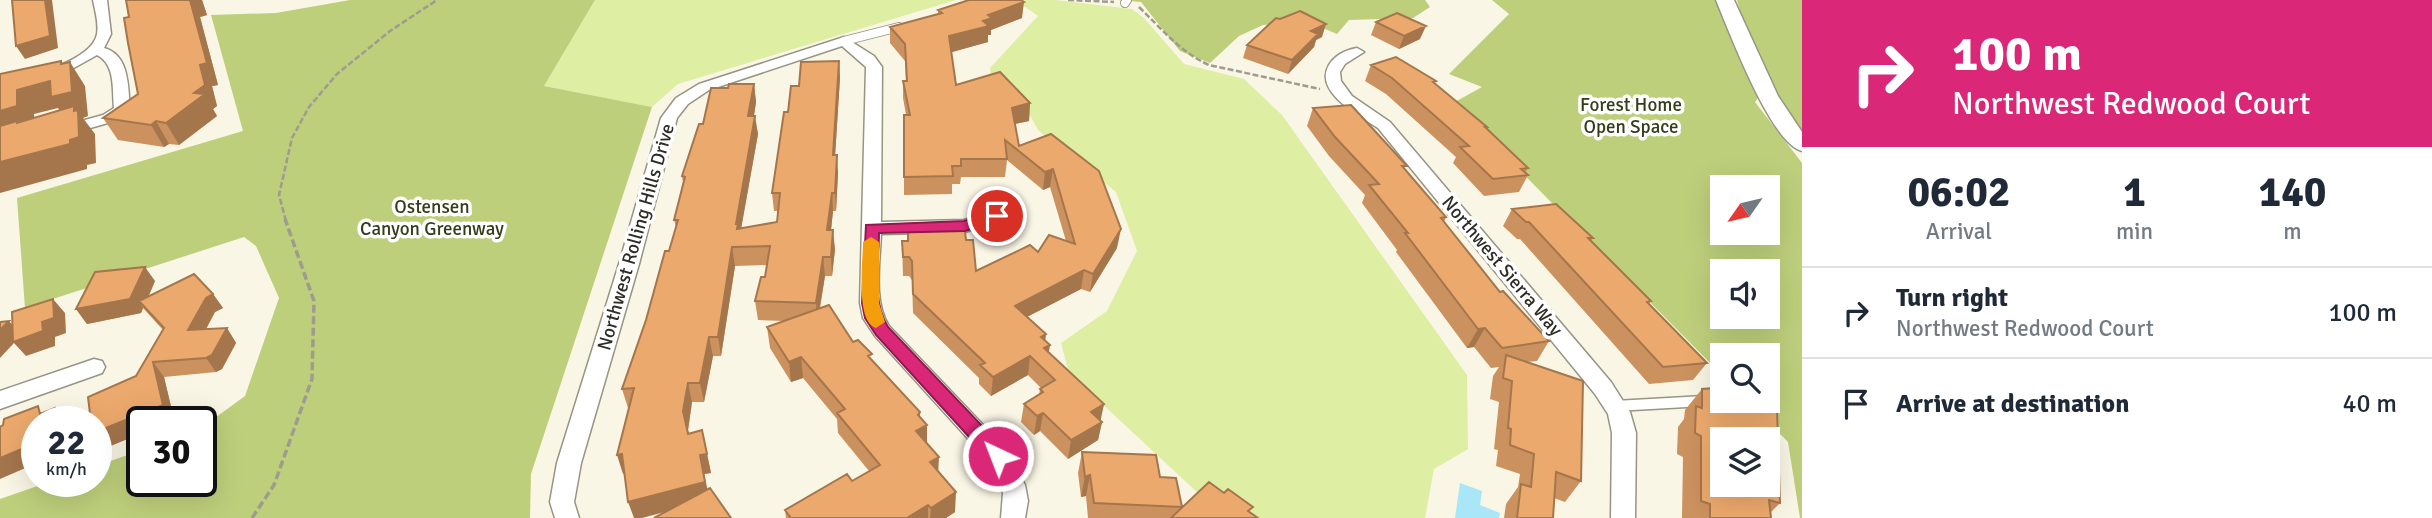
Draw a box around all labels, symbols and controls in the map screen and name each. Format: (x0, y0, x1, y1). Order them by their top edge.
text: 100 m (1952, 24, 2082, 84)
icon: right (1837, 28, 1928, 119)
text: Northwest Redwood Court (1952, 84, 2311, 123)
park label: Forest Home Open Space (1580, 93, 1682, 139)
street label: Northwest Rolling Hills Drive (592, 121, 680, 353)
text: 06:02 (1907, 167, 2011, 218)
text: 1 (2123, 167, 2146, 218)
text: 140 (2258, 167, 2327, 218)
north arrow (1710, 175, 1780, 245)
map controls (1710, 175, 1780, 497)
pin (967, 186, 1027, 246)
street label: Northwest Sierra Way (1436, 191, 1568, 341)
park label: Ostensen Canyon Greenway (360, 195, 504, 241)
icon: arrive (978, 197, 1016, 235)
text: Arrival (1926, 217, 1992, 246)
text: min (2116, 217, 2153, 246)
text: m (2283, 217, 2302, 246)
button: sound (1710, 259, 1780, 329)
text: Turn right (1896, 282, 2008, 314)
icon: right (1837, 294, 1875, 332)
text: 100 m (2328, 297, 2397, 329)
text: Northwest Redwood Court (1896, 314, 2154, 343)
button: search (1710, 343, 1780, 413)
icon: arrive (1837, 385, 1875, 423)
text: Arrive at destination (1896, 388, 2129, 420)
text: 40 m (2342, 388, 2397, 420)
speed limit sign: 30 (126, 406, 217, 497)
position arrow (961, 419, 1035, 493)
text: 22 (48, 421, 85, 464)
button: layers (1710, 427, 1780, 497)
text: km/h (46, 458, 87, 480)

